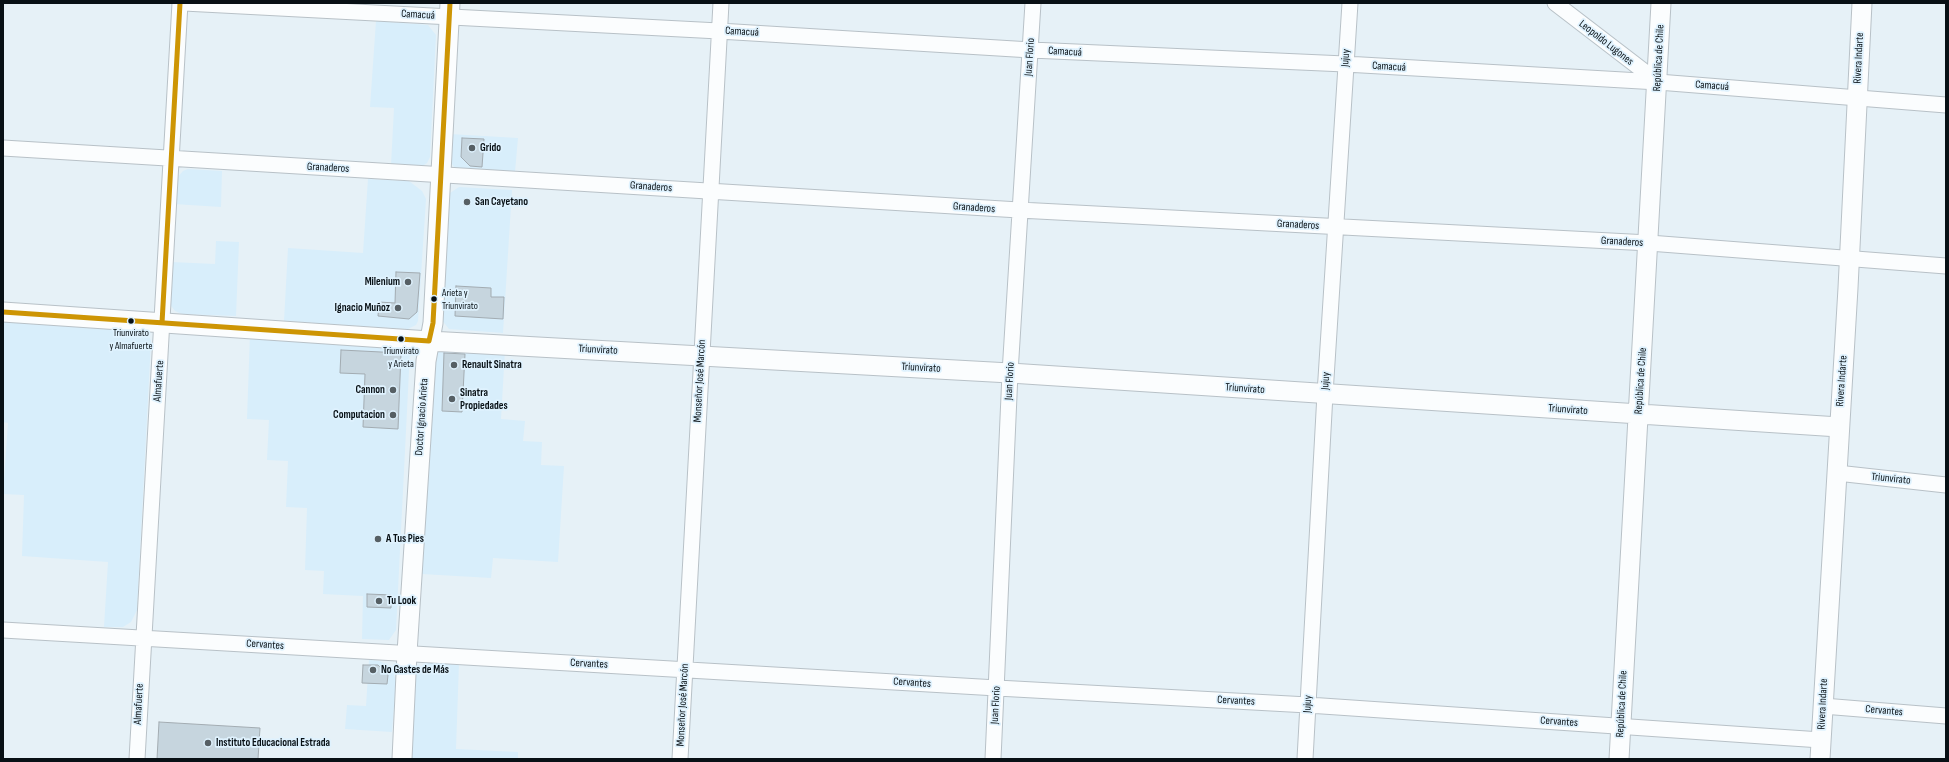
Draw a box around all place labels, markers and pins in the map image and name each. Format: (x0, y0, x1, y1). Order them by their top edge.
place label: Grido (480, 141, 501, 155)
marker: Grido (467, 143, 477, 153)
place label: San Cayetano (475, 195, 528, 209)
marker: San Cayetano (462, 197, 472, 207)
place label: Milenium (365, 275, 400, 289)
marker: Milenium (403, 277, 413, 287)
place label: Arieta y Triunvirato (442, 287, 478, 310)
marker: Arieta y Triunvirato (429, 294, 439, 304)
place label: Ignacio Muñoz (335, 301, 390, 315)
marker: Ignacio Muñoz (393, 303, 403, 313)
marker: Triunvirato y Almafuerte (126, 316, 136, 326)
place label: Triunvirato y Almafuerte (109, 327, 153, 350)
marker: Triunvirato y Arieta (396, 334, 406, 344)
place label: Triunvirato y Arieta (383, 345, 419, 368)
place label: Renault Sinatra (462, 358, 522, 372)
marker: Renault Sinatra (449, 360, 459, 370)
place label: Cannon (355, 383, 385, 397)
marker: Cannon (388, 385, 398, 395)
place label: Sinatra Propiedades (460, 386, 508, 412)
marker: Sinatra Propiedades (447, 394, 457, 404)
place label: Computacion (333, 408, 385, 422)
marker: Computacion (388, 410, 398, 420)
place label: A Tus Pies (386, 532, 424, 546)
marker: A Tus Pies (373, 534, 383, 544)
place label: Tu Look (387, 594, 416, 608)
marker: Tu Look (374, 596, 384, 606)
place label: No Gastes de Más (381, 663, 449, 677)
marker: No Gastes de Más (368, 665, 378, 675)
place label: Instituto Educacional Estrada (216, 736, 330, 750)
marker: Instituto Educacional Estrada (203, 738, 213, 748)

